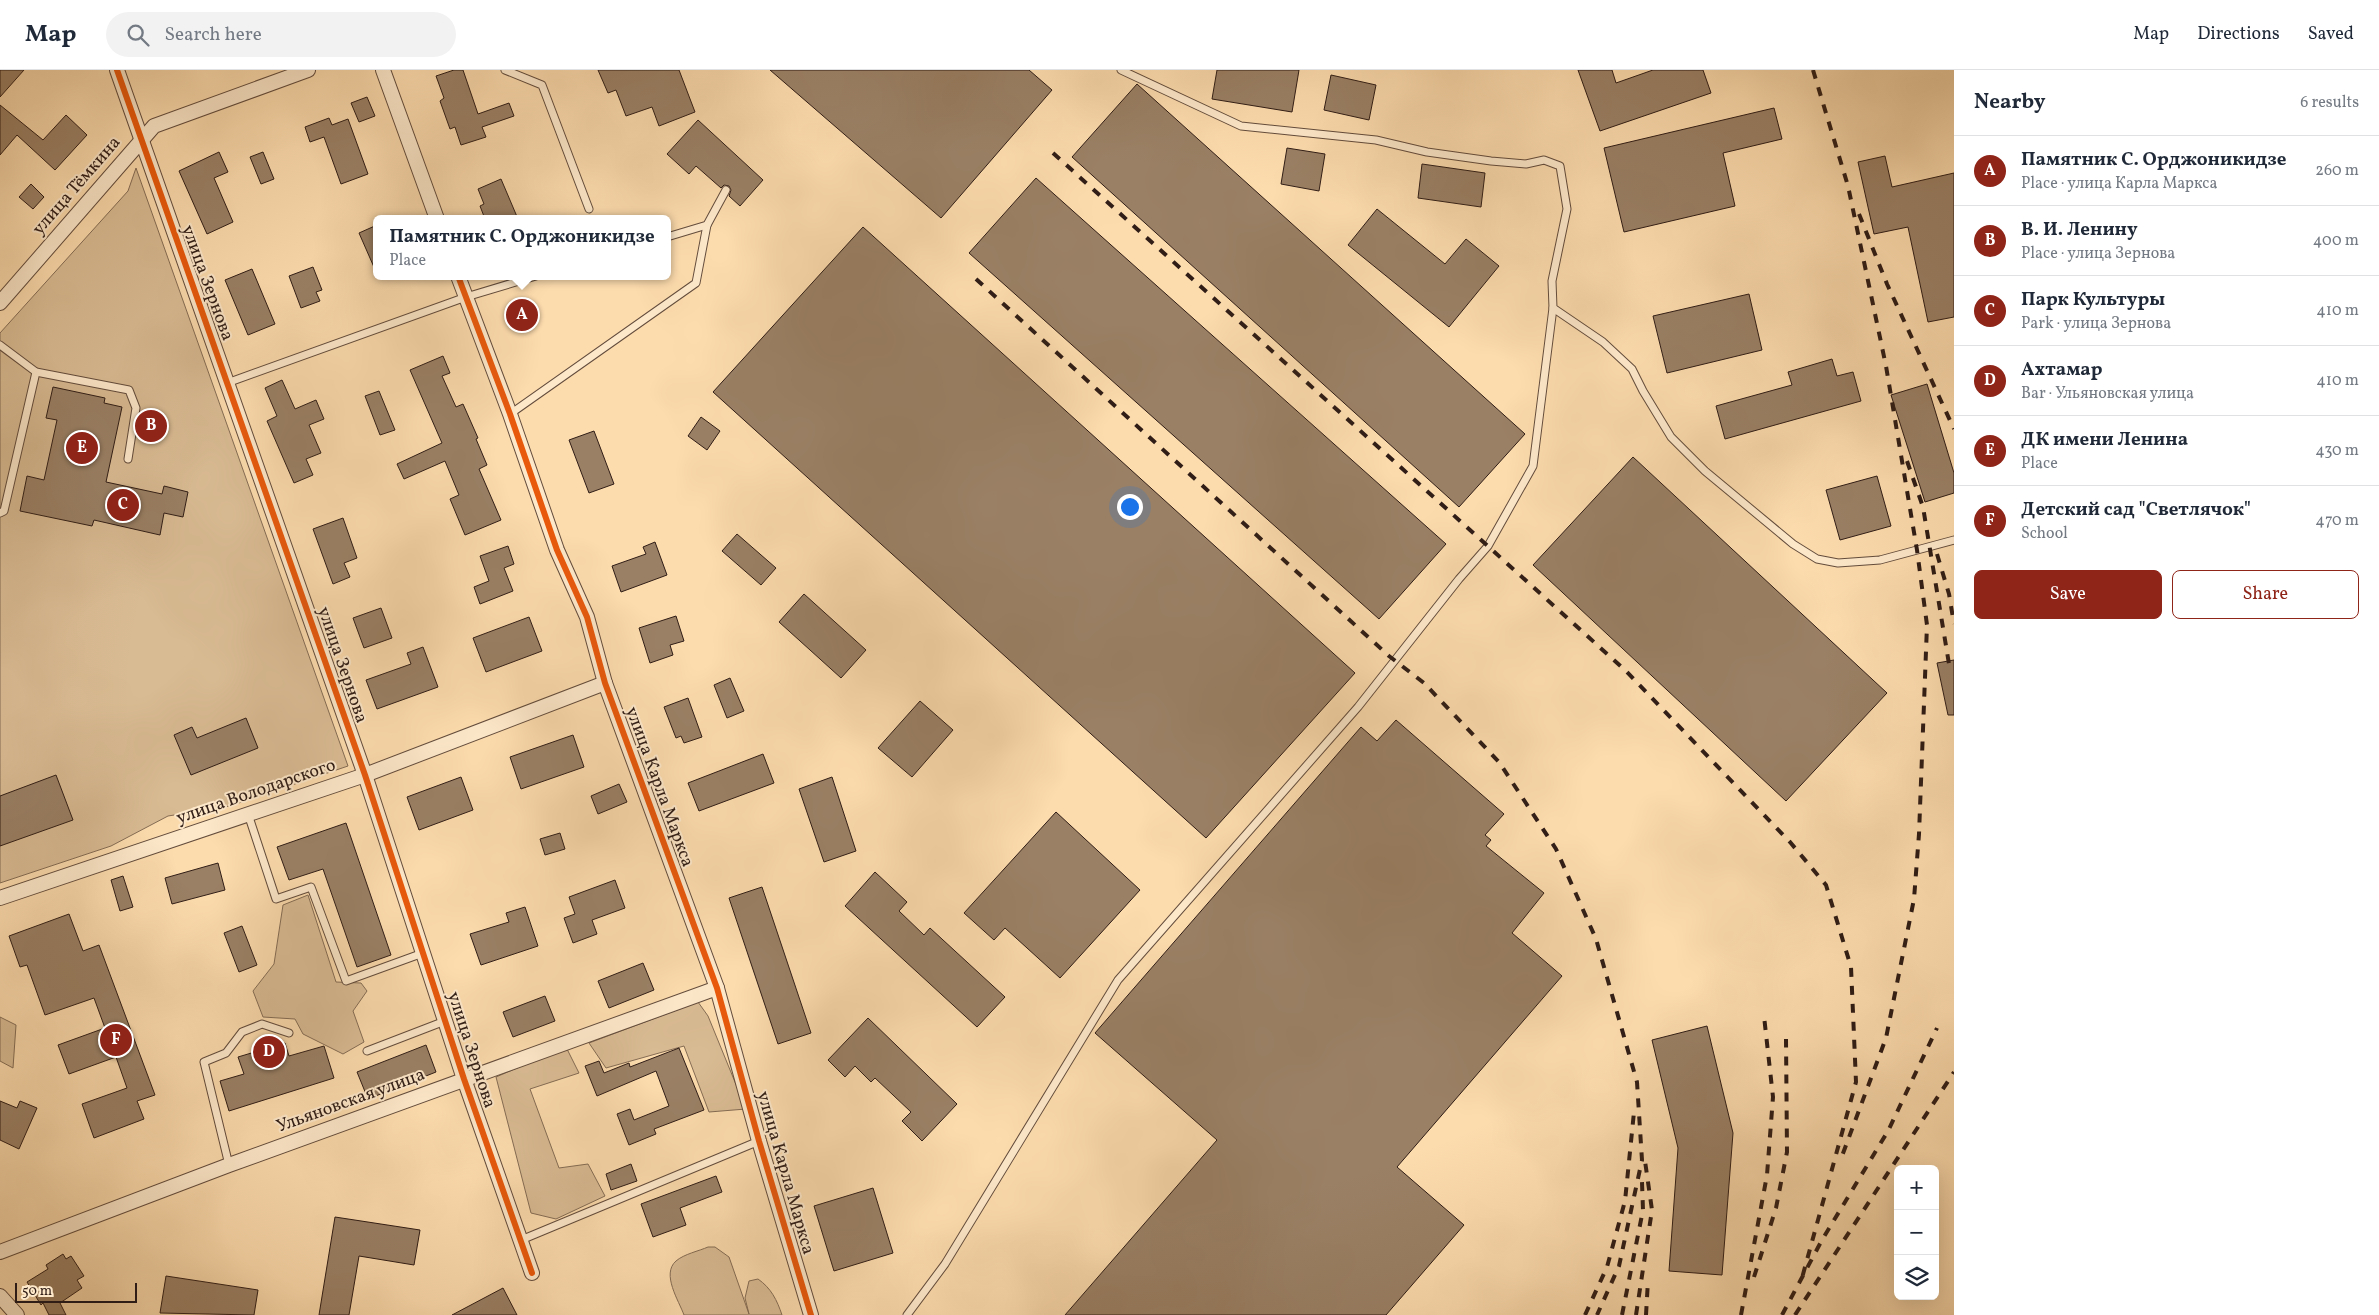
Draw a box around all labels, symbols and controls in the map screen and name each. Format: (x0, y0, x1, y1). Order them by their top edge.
search box (106, 12, 456, 57)
text: Map (25, 18, 76, 52)
icon: search (124, 21, 152, 49)
text: Search here (164, 22, 262, 48)
text: Map (2133, 22, 2169, 47)
text: Directions (2197, 22, 2280, 47)
text: Saved (2308, 22, 2354, 47)
text: Nearby (1974, 88, 2045, 117)
text: 6 results (2300, 92, 2359, 114)
street label: улица Тёмкина (27, 131, 127, 241)
text: Памятник С. Орджоникидзе (2021, 147, 2287, 173)
text: A (1984, 160, 1996, 182)
text: 260 m (2315, 160, 2359, 182)
text: Place · улица Карла Маркса (2021, 173, 2217, 195)
popup (373, 215, 671, 280)
text: В. И. Ленину (2021, 217, 2138, 243)
street label: улица Зернова (174, 222, 240, 344)
text: Памятник С. Орджоникидзе (389, 224, 655, 250)
text: B (1985, 230, 1995, 252)
text: 400 m (2313, 230, 2359, 252)
text: Place · улица Зернова (2021, 243, 2175, 265)
text: Place (389, 250, 426, 272)
text: Парк Культуры (2021, 287, 2165, 313)
pin: A (506, 296, 538, 334)
text: C (1985, 300, 1995, 322)
text: 410 m (2316, 300, 2359, 322)
text: Park · улица Зернова (2021, 313, 2171, 335)
text: Ахтамар (2021, 357, 2102, 383)
text: D (1984, 370, 1996, 392)
text: 410 m (2316, 370, 2359, 392)
text: Bar · Ульяновская улица (2021, 383, 2194, 405)
pin: B (135, 407, 167, 445)
text: ДК имени Ленина (2021, 427, 2188, 453)
pin: E (66, 429, 98, 467)
text: E (1985, 440, 1995, 462)
text: 430 m (2315, 440, 2359, 462)
text: Place (2021, 453, 2058, 475)
pin: C (107, 486, 139, 524)
your location (1117, 494, 1143, 520)
text: Детский сад "Светлячок" (2021, 497, 2251, 523)
text: F (1985, 510, 1995, 532)
text: 470 m (2315, 510, 2359, 532)
text: School (2021, 523, 2068, 545)
button: Save (1974, 570, 2162, 619)
button: Share (2172, 570, 2359, 619)
street label: улица Зернова (310, 604, 374, 727)
street label: улица Карла Маркса (618, 703, 700, 871)
street label: улица Володарского (173, 753, 339, 831)
street label: улица Зернова (440, 988, 502, 1112)
pin: F (100, 1021, 132, 1059)
pin: D (253, 1033, 285, 1071)
street label: Ульяновская улица (273, 1063, 429, 1139)
street label: улица Карла Маркса (750, 1088, 820, 1258)
map controls (1894, 1165, 1939, 1300)
button: + (1894, 1165, 1939, 1210)
button: − (1894, 1210, 1939, 1255)
button: layers (1894, 1255, 1939, 1300)
scale bar (15, 1280, 138, 1303)
text: 50 m (22, 1282, 52, 1301)

